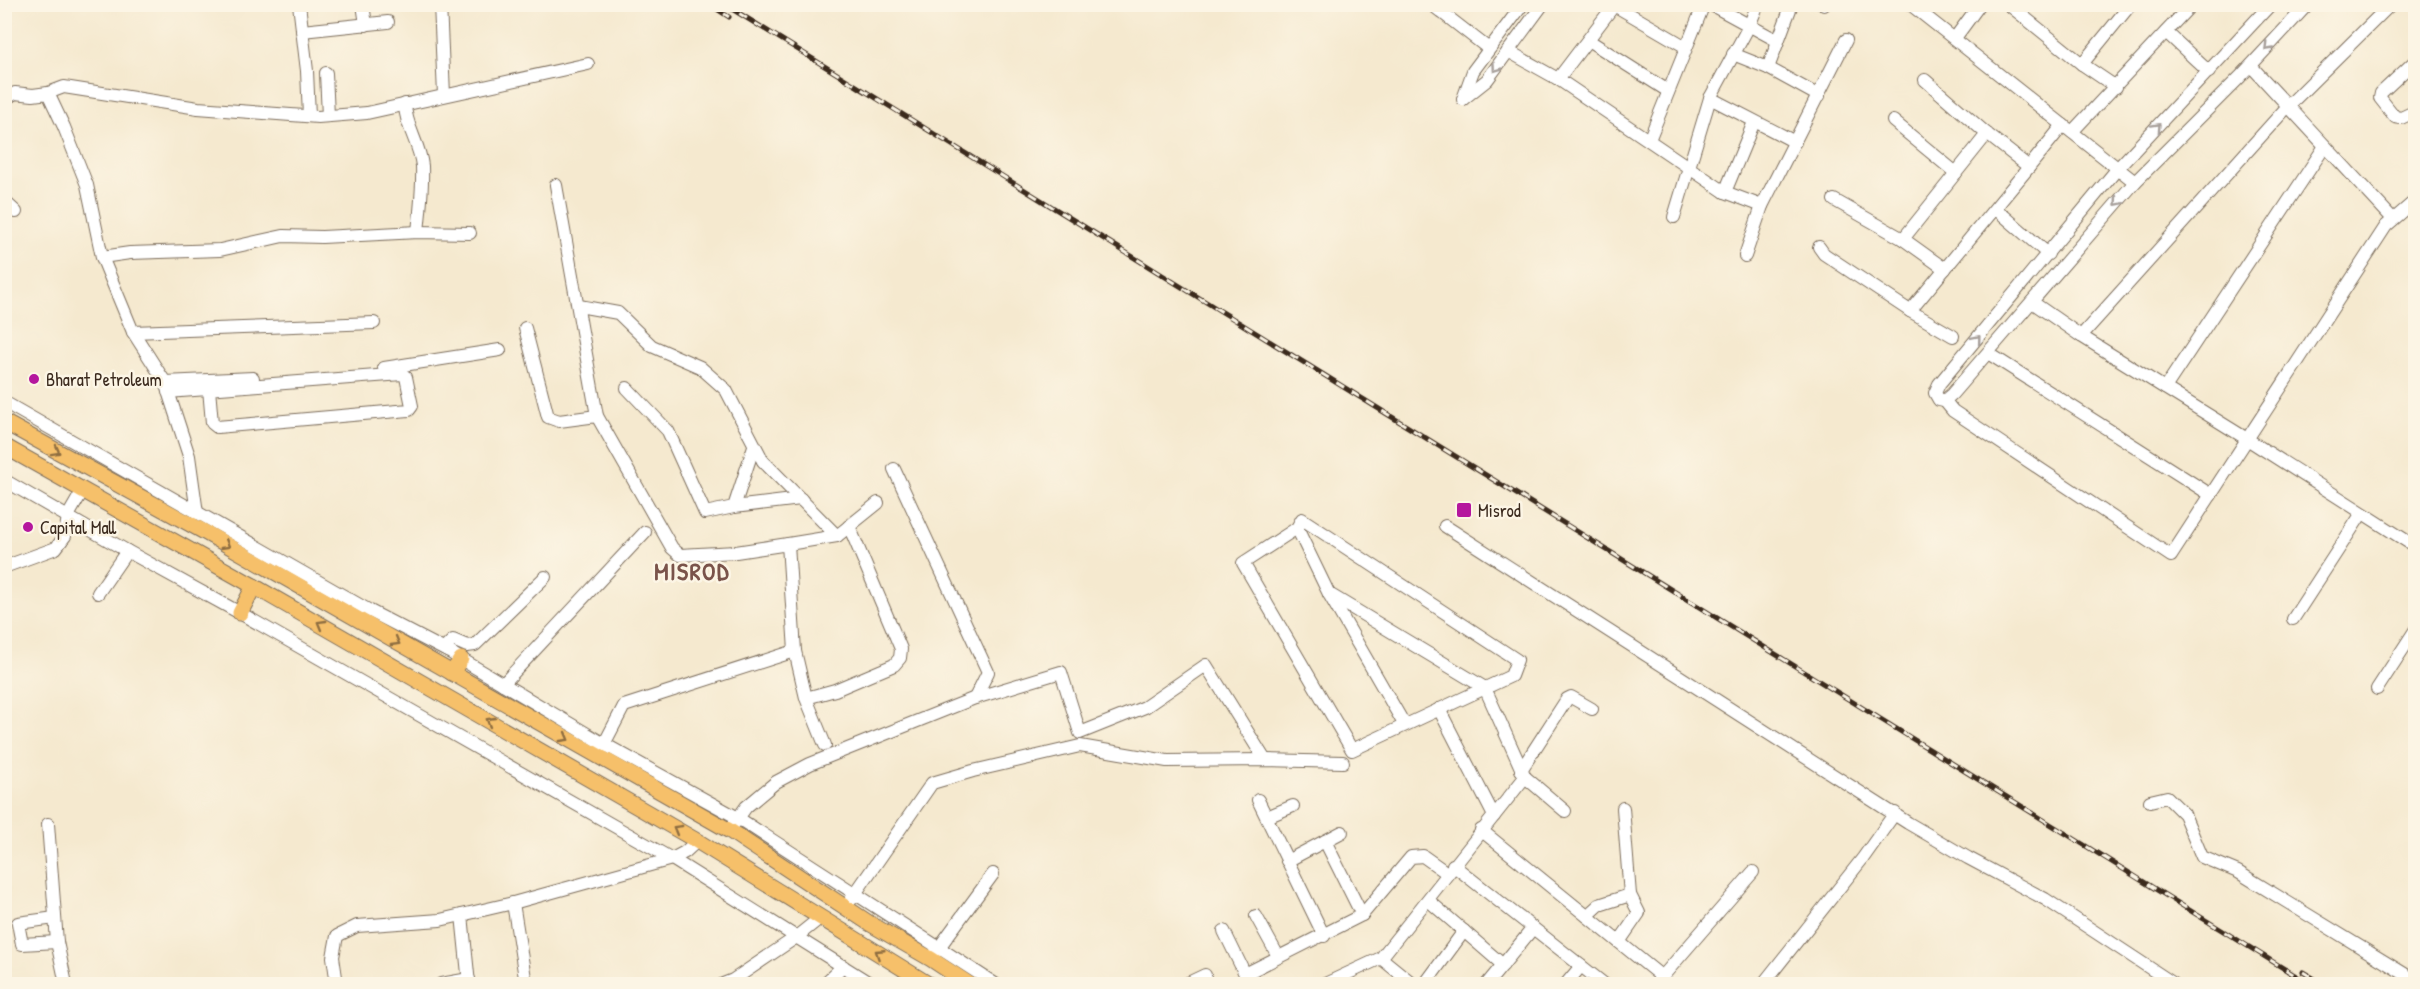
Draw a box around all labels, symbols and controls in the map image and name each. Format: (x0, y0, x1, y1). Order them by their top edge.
one-way arrow (2264, 41, 2275, 51)
one-way arrow (1492, 62, 1503, 73)
one-way arrow (2150, 123, 2161, 134)
one-way arrow (2114, 195, 2125, 206)
one-way arrow (1969, 335, 1980, 346)
place label: Bharat Petroleum (46, 367, 162, 392)
marker: Bharat Petroleum (27, 372, 41, 386)
one-way arrow (49, 444, 60, 455)
place label: Misrod (1478, 498, 1521, 523)
marker: Misrod (1455, 501, 1473, 519)
place label: Capital Mall (40, 515, 117, 540)
marker: Capital Mall (21, 520, 35, 534)
one-way arrow (220, 538, 230, 549)
district label: MISROD (654, 555, 730, 587)
one-way arrow (317, 620, 327, 631)
one-way arrow (389, 634, 400, 646)
one-way arrow (486, 716, 496, 728)
one-way arrow (559, 730, 569, 742)
one-way arrow (673, 825, 683, 836)
one-way arrow (875, 949, 886, 960)

